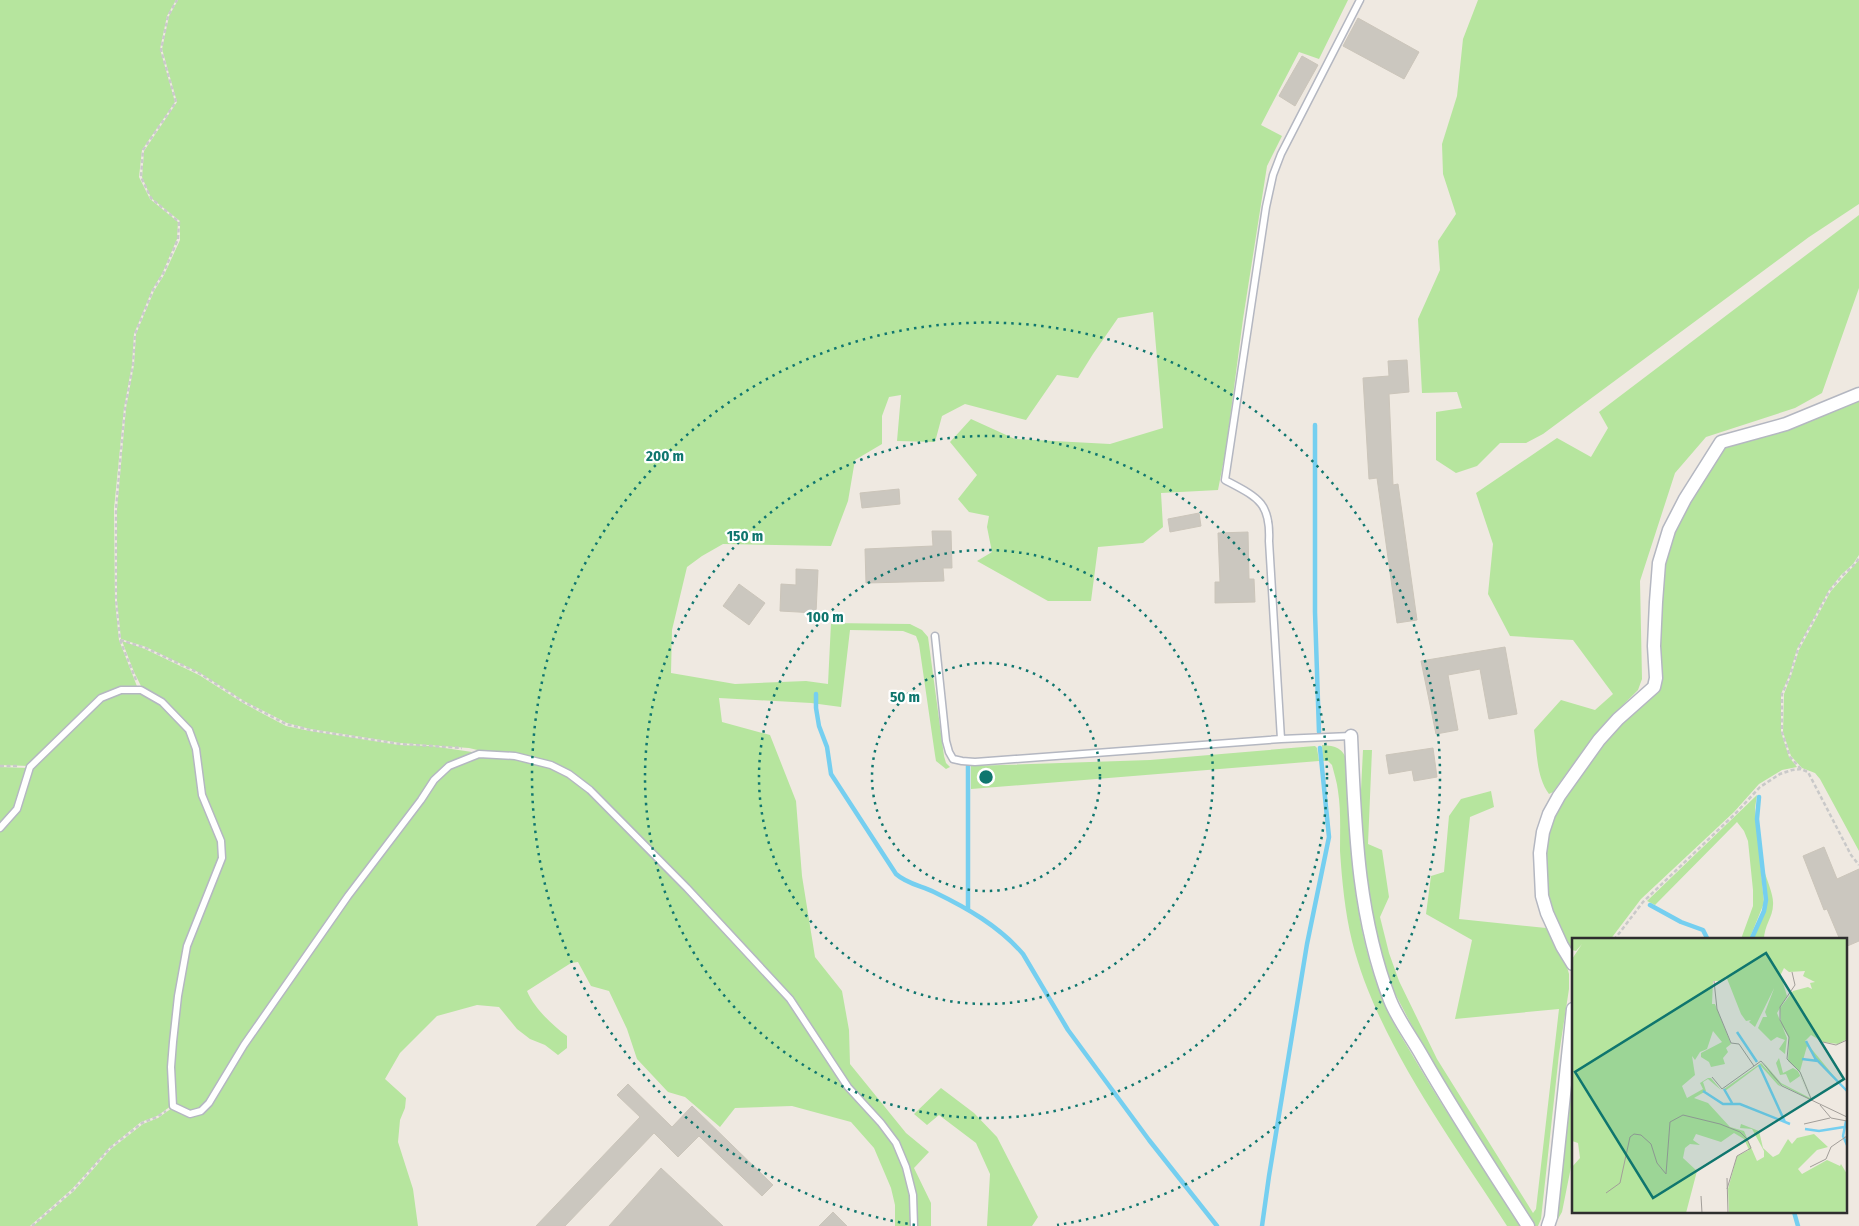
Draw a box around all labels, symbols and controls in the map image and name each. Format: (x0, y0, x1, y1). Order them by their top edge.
text: 200 m (645, 447, 684, 465)
text: 150 m (727, 527, 763, 545)
text: 100 m (806, 608, 844, 626)
text: 50 m (890, 688, 920, 706)
centre of rings (977, 768, 995, 786)
inset map (1572, 938, 1846, 1214)

